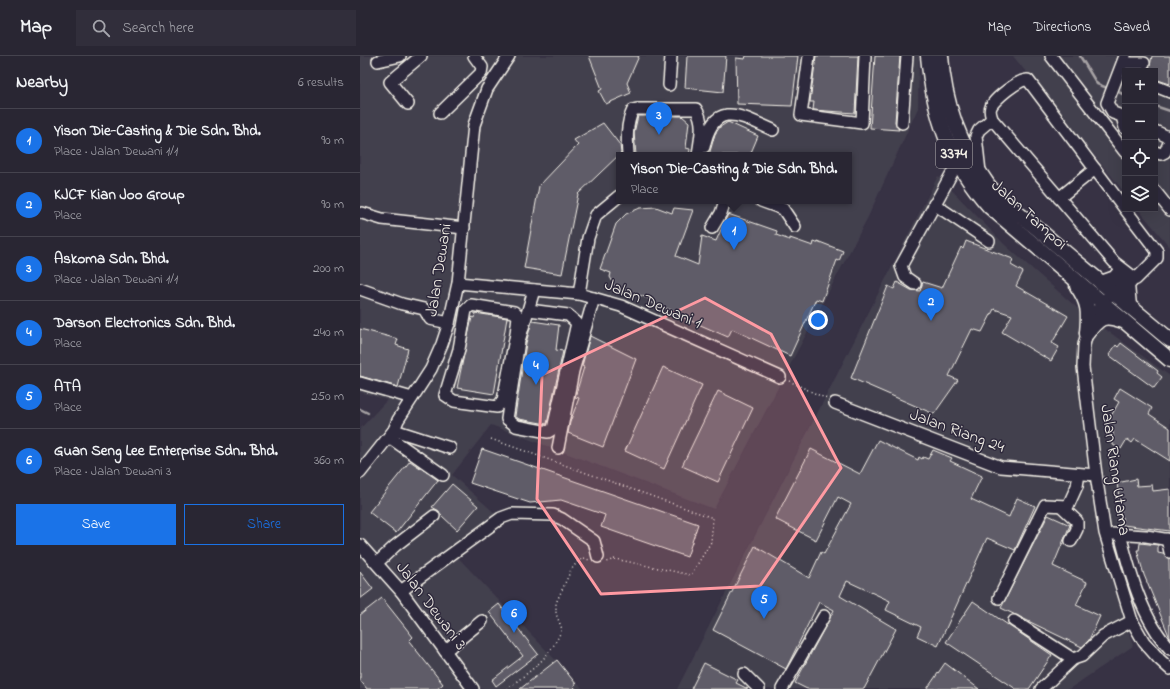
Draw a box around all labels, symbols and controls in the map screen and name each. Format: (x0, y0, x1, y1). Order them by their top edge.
search box (76, 10, 356, 46)
text: Map (20, 14, 52, 41)
icon: search (90, 17, 112, 39)
text: Search here (122, 17, 194, 39)
text: Map (988, 17, 1011, 38)
text: Directions (1033, 17, 1091, 38)
text: Saved (1113, 17, 1150, 38)
map controls (1122, 68, 1158, 212)
button: + (1122, 68, 1158, 104)
text: Nearby (16, 70, 68, 95)
text: 6 results (298, 73, 344, 92)
pin: 3 (646, 102, 672, 135)
button: − (1122, 104, 1158, 140)
text: Yison Die-Casting & Die Sdn. Bhd. (54, 120, 261, 142)
text: 1 (27, 131, 31, 150)
text: 90 m (321, 131, 344, 150)
road number: 3374 (936, 140, 972, 168)
button: locate (1122, 140, 1158, 176)
text: Place · Jalan Dewani 1/1 (54, 142, 178, 161)
popup (616, 152, 852, 204)
text: Yison Die-Casting & Die Sdn. Bhd. (631, 158, 837, 180)
street label: Jalan Tampoi (985, 174, 1073, 256)
button: layers (1122, 176, 1158, 212)
text: Place (631, 180, 658, 199)
text: KJCF Kian Joo Group (54, 184, 185, 206)
text: 2 (26, 195, 32, 214)
text: 90 m (321, 195, 344, 214)
text: Place (54, 206, 82, 225)
pin: 1 (721, 217, 747, 250)
street label: Jalan Dewani (419, 222, 459, 318)
text: Askoma Sdn. Bhd. (54, 248, 169, 270)
text: 3 (26, 259, 32, 278)
text: 200 m (313, 259, 344, 278)
text: Place · Jalan Dewani 1/1 (54, 270, 178, 289)
street label: Jalan Dewani 1 (600, 272, 706, 336)
pin: 2 (918, 288, 944, 321)
your location (808, 310, 828, 330)
text: Darson Electronics Sdn. Bhd. (54, 312, 235, 334)
text: 4 (26, 323, 32, 342)
text: 240 m (313, 323, 344, 342)
text: Place (54, 334, 82, 353)
pin: 4 (523, 352, 549, 385)
text: ATA (54, 376, 81, 398)
text: 5 (25, 387, 33, 406)
text: 250 m (311, 387, 344, 406)
text: Place (54, 398, 82, 417)
street label: Jalan Riang 24 (905, 402, 1008, 462)
street label: Jalan Riang Utama (1091, 403, 1137, 537)
text: Guan Seng Lee Enterprise Sdn.. Bhd. (54, 440, 278, 462)
text: 6 (26, 451, 32, 470)
text: 360 m (314, 451, 344, 470)
text: Place · Jalan Dewani 3 (54, 462, 171, 481)
button: Save (16, 504, 176, 545)
button: Share (184, 504, 344, 545)
street label: Jalan Dewani 3 (389, 556, 473, 656)
pin: 5 (751, 586, 777, 619)
pin: 6 (501, 600, 527, 633)

